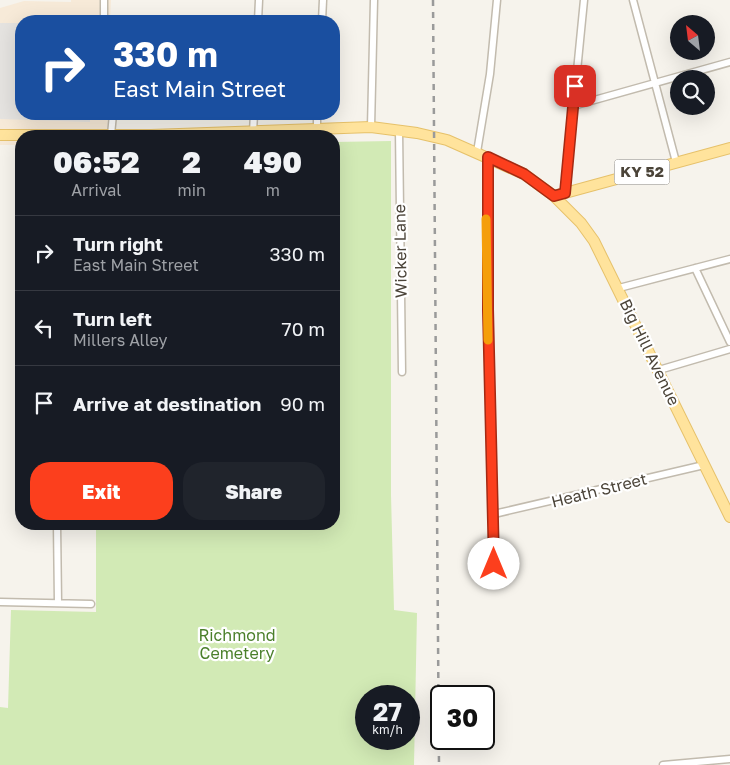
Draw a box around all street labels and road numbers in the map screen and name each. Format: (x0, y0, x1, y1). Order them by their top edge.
road number: KY 52 (614, 160, 670, 184)
street label: Wicker Lane (389, 204, 411, 298)
street label: Big Hill Avenue (616, 295, 684, 409)
street label: Heath Street (549, 468, 649, 512)

